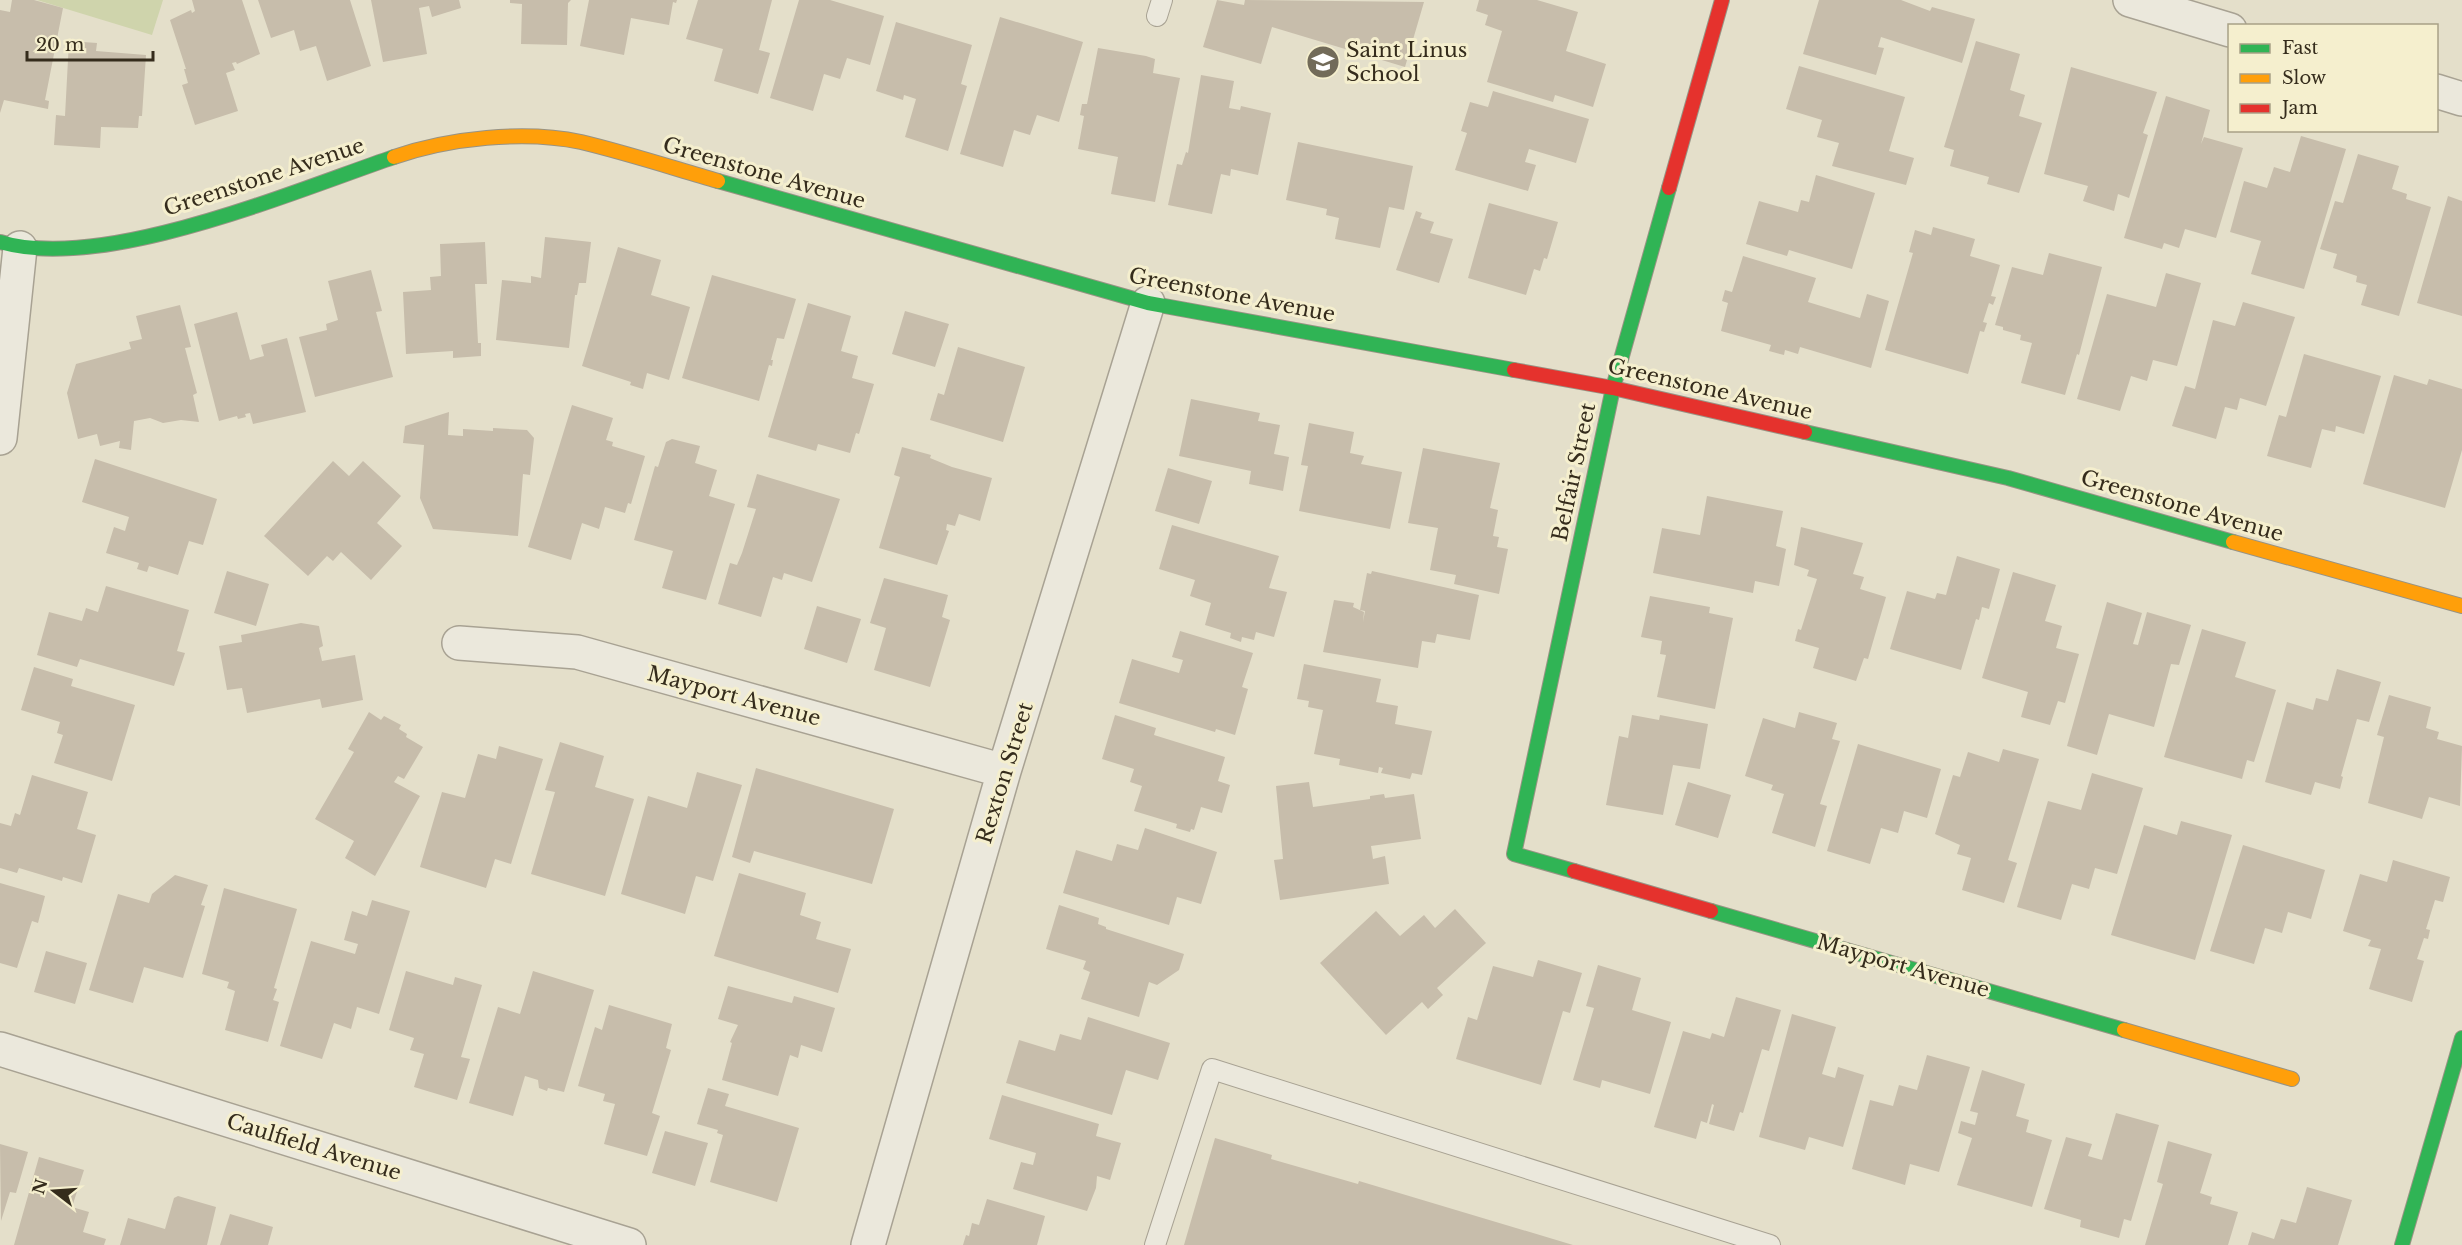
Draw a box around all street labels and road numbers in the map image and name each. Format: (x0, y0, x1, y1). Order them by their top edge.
street label: Greenstone Avenue (160, 132, 368, 222)
street label: Greenstone Avenue (660, 132, 868, 214)
street label: Greenstone Avenue (1127, 262, 1337, 328)
street label: Greenstone Avenue (1605, 353, 1815, 425)
street label: Belfair Street (1547, 400, 1601, 544)
street label: Greenstone Avenue (2078, 465, 2286, 547)
street label: Mayport Avenue (644, 660, 824, 732)
street label: Rexton Street (971, 699, 1039, 847)
street label: Mayport Avenue (1814, 929, 1992, 1003)
street label: Caulfield Avenue (224, 1108, 404, 1186)

